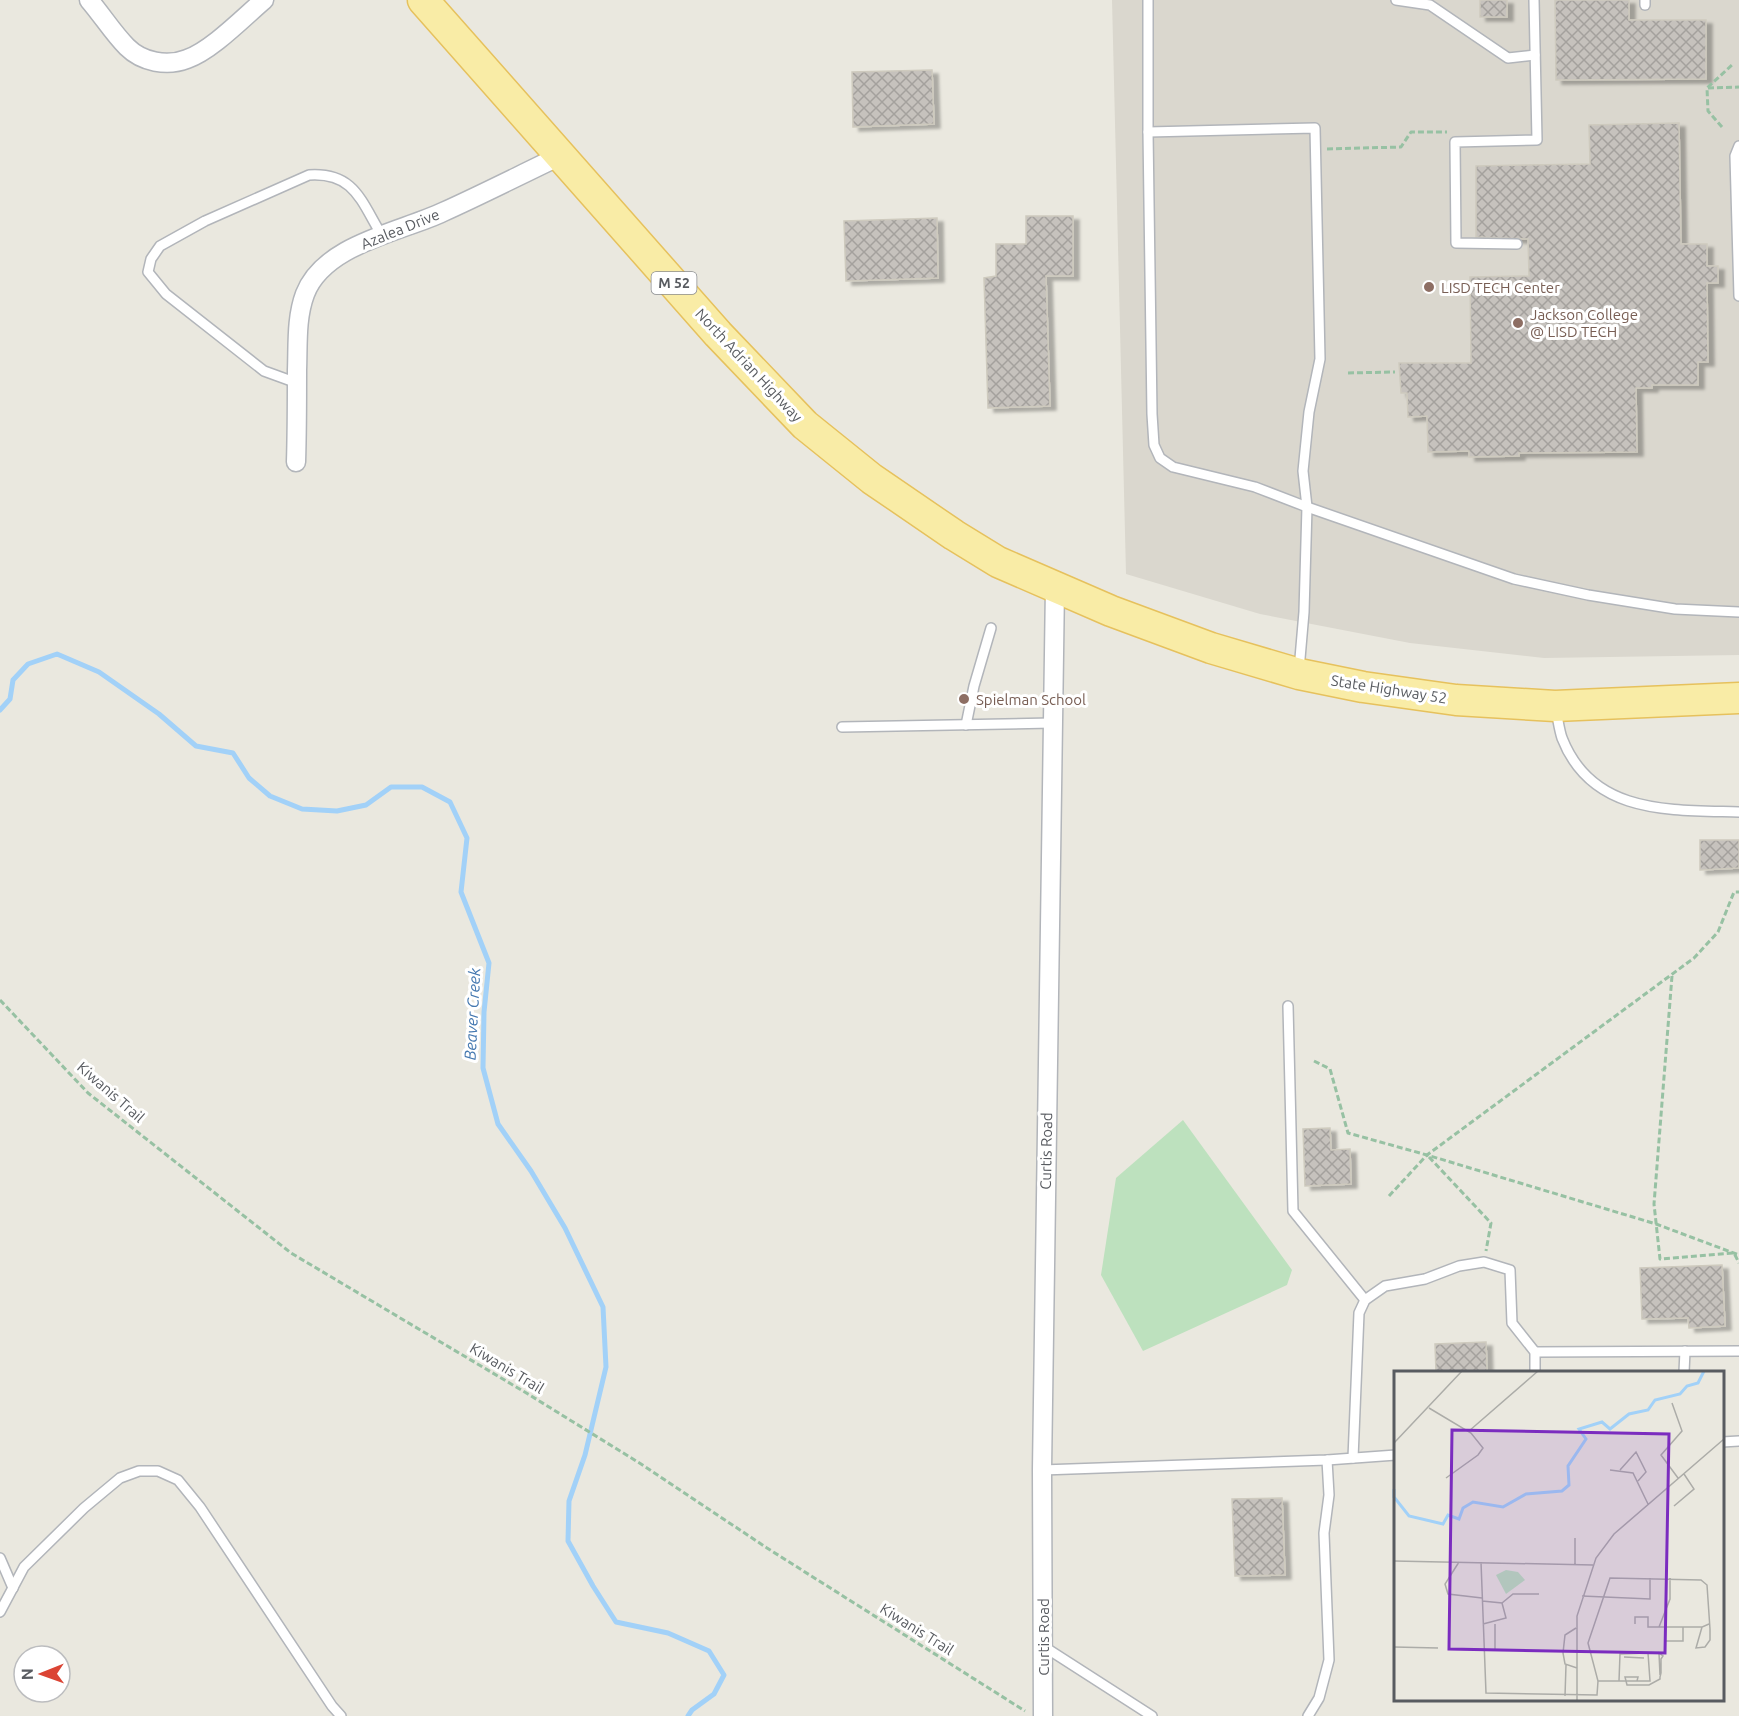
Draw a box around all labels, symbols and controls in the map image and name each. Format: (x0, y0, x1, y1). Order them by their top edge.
street label: Azalea Drive (358, 206, 442, 252)
road number: M 52 (652, 272, 696, 294)
place label: LISD TECH Center (1441, 279, 1560, 296)
marker: LISD TECH Center (1422, 280, 1436, 294)
street label: North Adrian Highway (692, 305, 806, 425)
place label: Jackson College @ LISD TECH (1530, 306, 1638, 340)
marker: Jackson College @ LISD TECH (1511, 316, 1525, 330)
street label: State Highway 52 (1330, 671, 1448, 707)
place label: Spielman School (976, 691, 1086, 708)
marker: Spielman School (957, 692, 971, 706)
water label: Beaver Creek (461, 967, 483, 1061)
street label: Kiwanis Trail (74, 1058, 148, 1126)
street label: Curtis Road (1037, 1112, 1055, 1190)
street label: Kiwanis Trail (467, 1339, 547, 1397)
inset map (1394, 1371, 1724, 1701)
street label: Curtis Road (1035, 1598, 1052, 1676)
street label: Kiwanis Trail (877, 1600, 957, 1658)
north arrow (12, 1644, 72, 1704)
text: N (18, 1668, 36, 1680)

